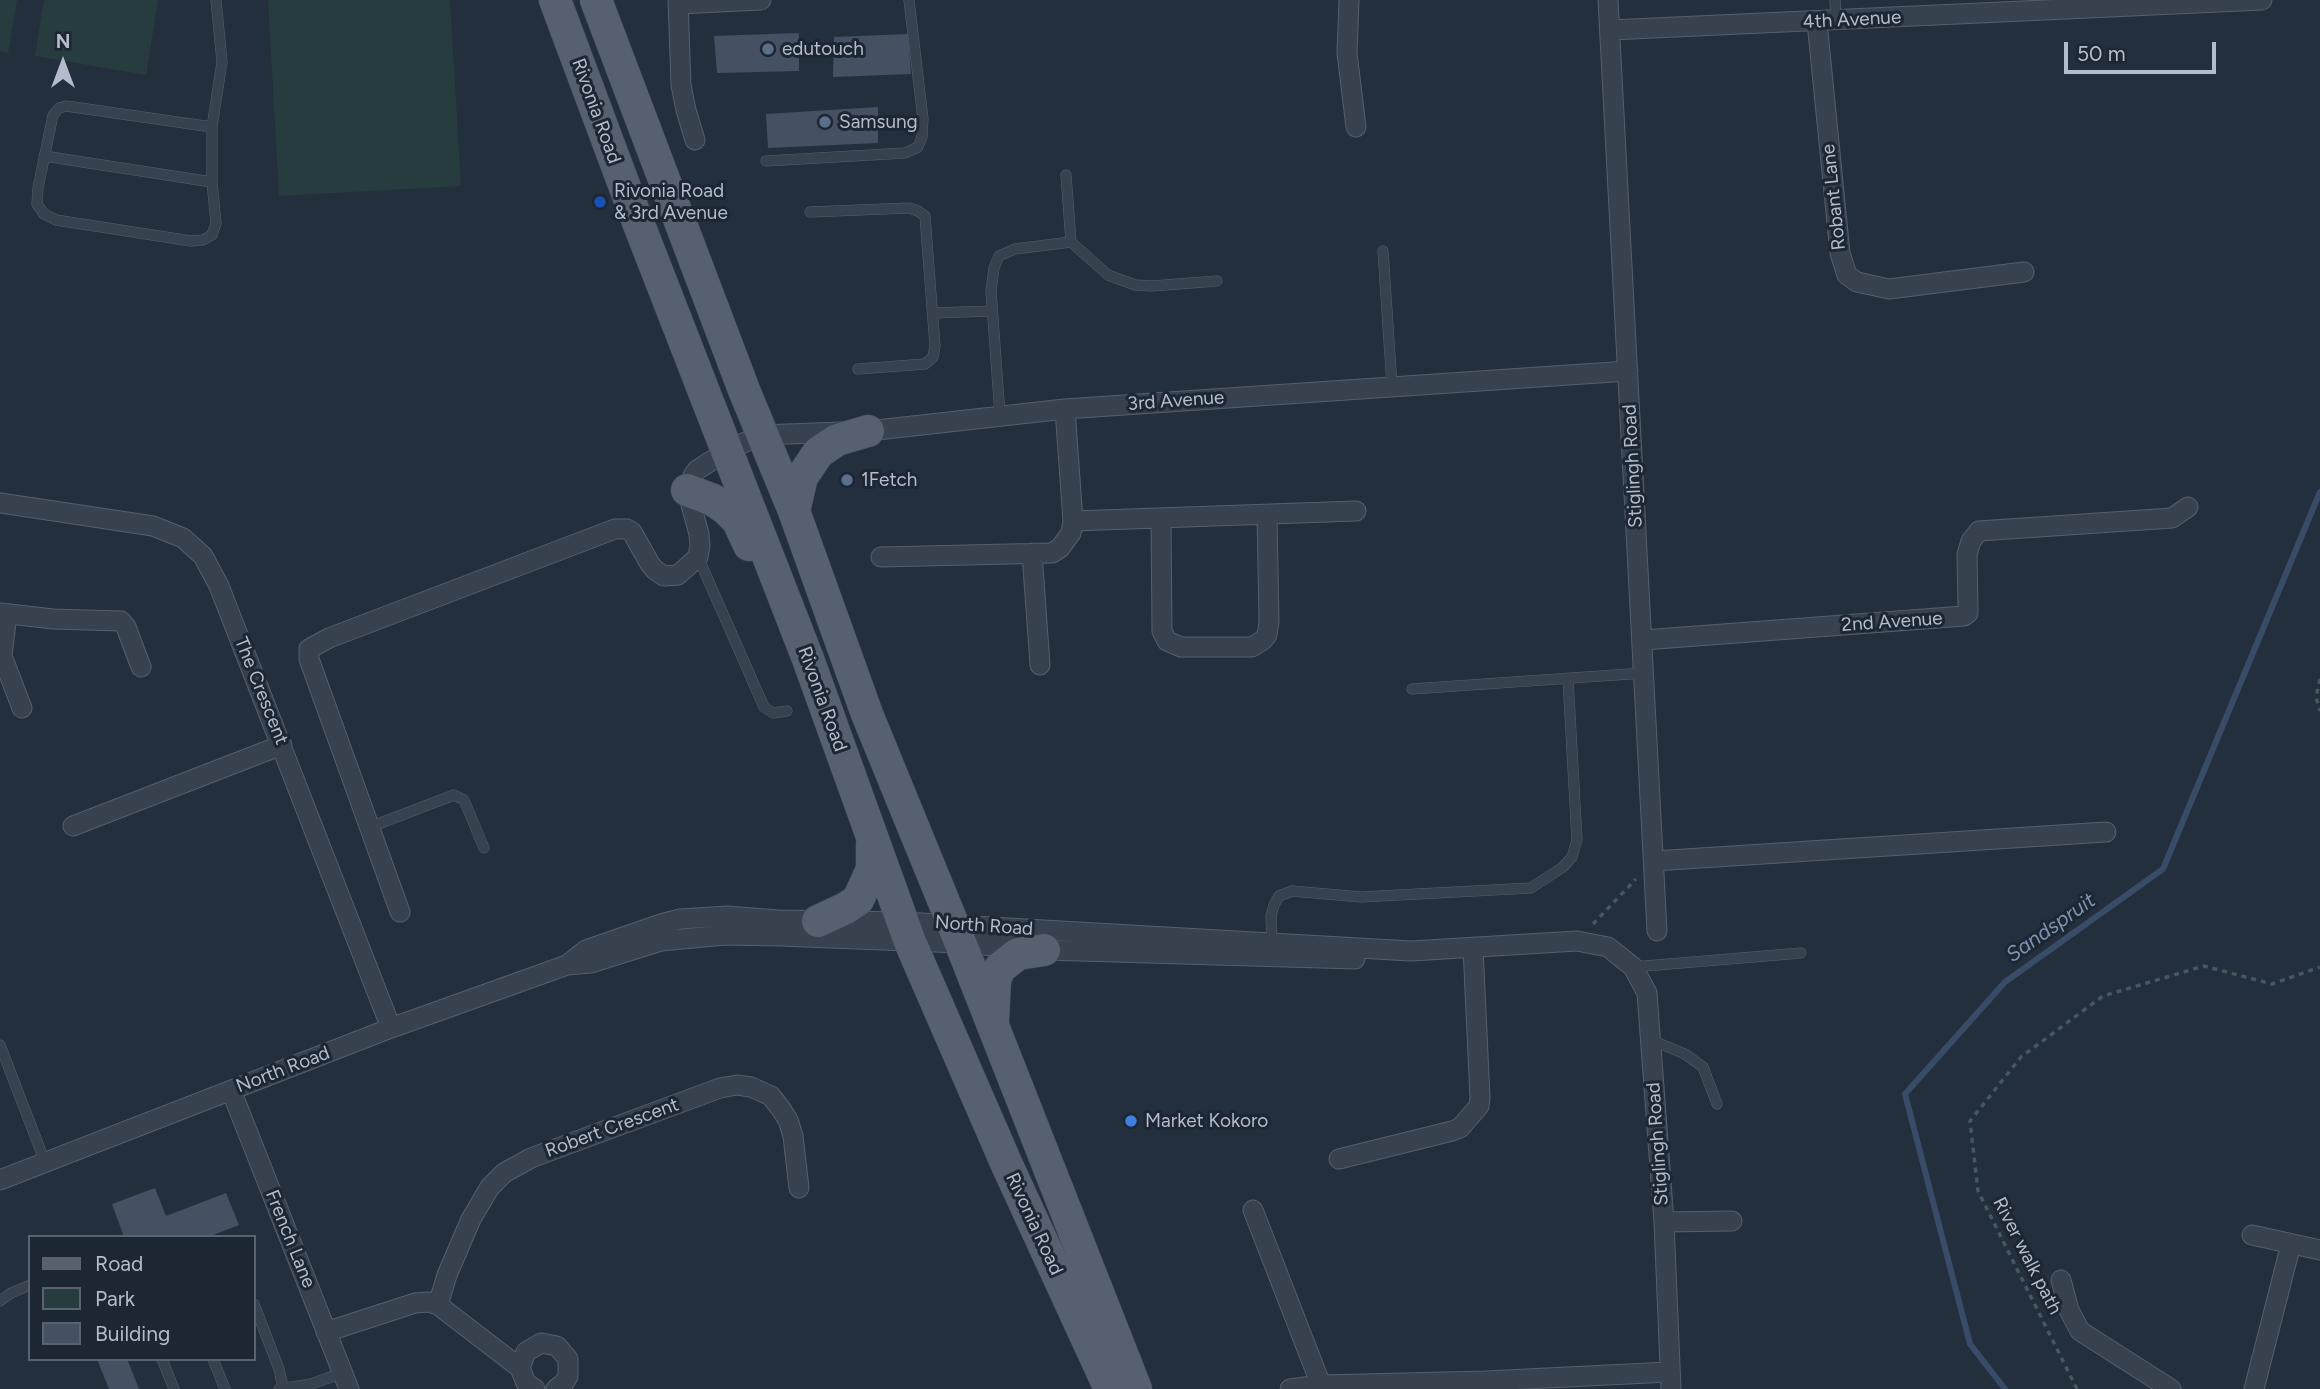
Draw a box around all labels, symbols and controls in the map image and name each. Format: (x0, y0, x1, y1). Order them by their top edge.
street label: 4th Avenue (1802, 6, 1902, 34)
north arrow (28, 28, 98, 98)
scale bar (2068, 28, 2220, 72)
text: N (56, 30, 70, 53)
place label: edutouch (782, 38, 864, 60)
marker: edutouch (760, 41, 776, 57)
text: 50 m (2077, 41, 2126, 66)
street label: Rivonia Road (566, 55, 626, 167)
place label: Samsung (839, 111, 918, 133)
marker: Samsung (817, 114, 833, 130)
street label: Robant Lane (1817, 143, 1851, 251)
place label: Rivonia Road & 3rd Avenue (614, 180, 728, 224)
marker: Rivonia Road & 3rd Avenue (592, 194, 608, 210)
street label: 3rd Avenue (1127, 386, 1225, 416)
street label: Stiglingh Road (1618, 404, 1648, 528)
place label: 1Fetch (861, 469, 917, 491)
marker: 1Fetch (839, 472, 855, 488)
street label: 2nd Avenue (1841, 607, 1943, 637)
street label: The Crescent (229, 634, 293, 748)
street label: Rivonia Road (792, 643, 852, 755)
water label: Sandspruit (2001, 888, 2101, 968)
street label: North Road (934, 911, 1034, 941)
street label: North Road (233, 1042, 333, 1098)
street label: Stiglingh Road (1642, 1081, 1674, 1207)
street label: Robert Crescent (542, 1093, 682, 1163)
place label: Market Kokoro (1145, 1110, 1268, 1132)
marker: Market Kokoro (1123, 1113, 1139, 1129)
street label: Rivonia Road (1000, 1169, 1068, 1279)
street label: French Lane (260, 1187, 320, 1291)
street label: River walk path (1988, 1194, 2066, 1318)
legend (28, 1235, 256, 1361)
text: Road (95, 1251, 143, 1276)
text: Park (95, 1286, 135, 1311)
text: Building (95, 1321, 170, 1346)

